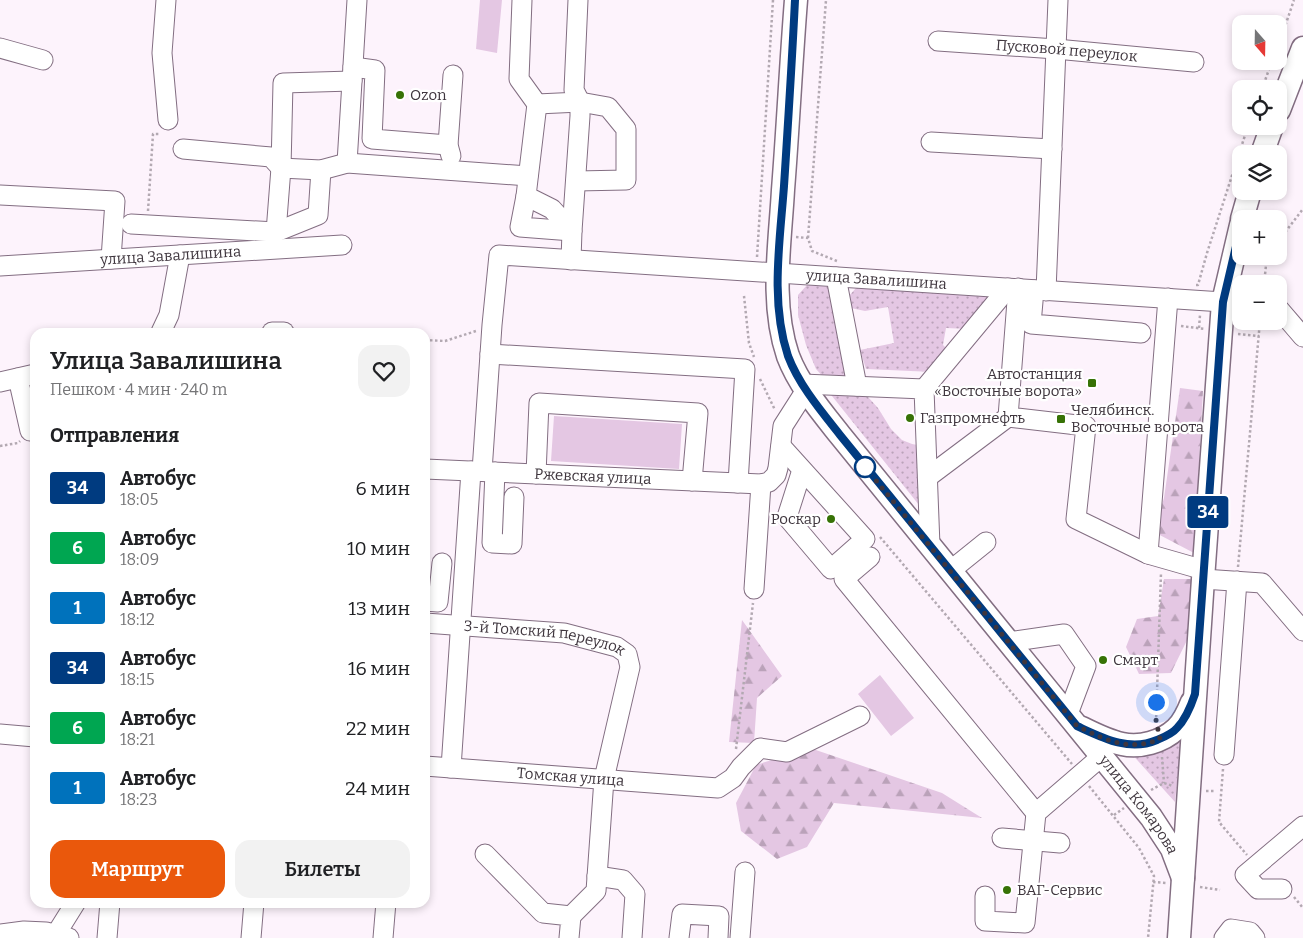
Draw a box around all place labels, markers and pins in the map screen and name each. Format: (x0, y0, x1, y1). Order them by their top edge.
place label: Ozon (410, 86, 447, 104)
marker: Ozon (394, 89, 406, 101)
place label: Автостанция «Восточные ворота» (934, 365, 1082, 400)
marker: Автостанция «Восточные ворота» (1086, 377, 1098, 389)
place label: Челябинск. Восточные ворота (1071, 401, 1204, 436)
place label: Газпромнефть (920, 409, 1025, 427)
marker: Газпромнефть (904, 412, 916, 424)
marker: Челябинск. Восточные ворота (1055, 413, 1067, 425)
unlabelled marker (854, 456, 876, 478)
place label: Роскар (771, 510, 821, 528)
marker: Роскар (825, 513, 837, 525)
place label: Смарт (1113, 651, 1158, 669)
marker: Смарт (1097, 654, 1109, 666)
place label: ВАГ-Сервис (1017, 881, 1103, 899)
marker: ВАГ-Сервис (1001, 884, 1013, 896)

